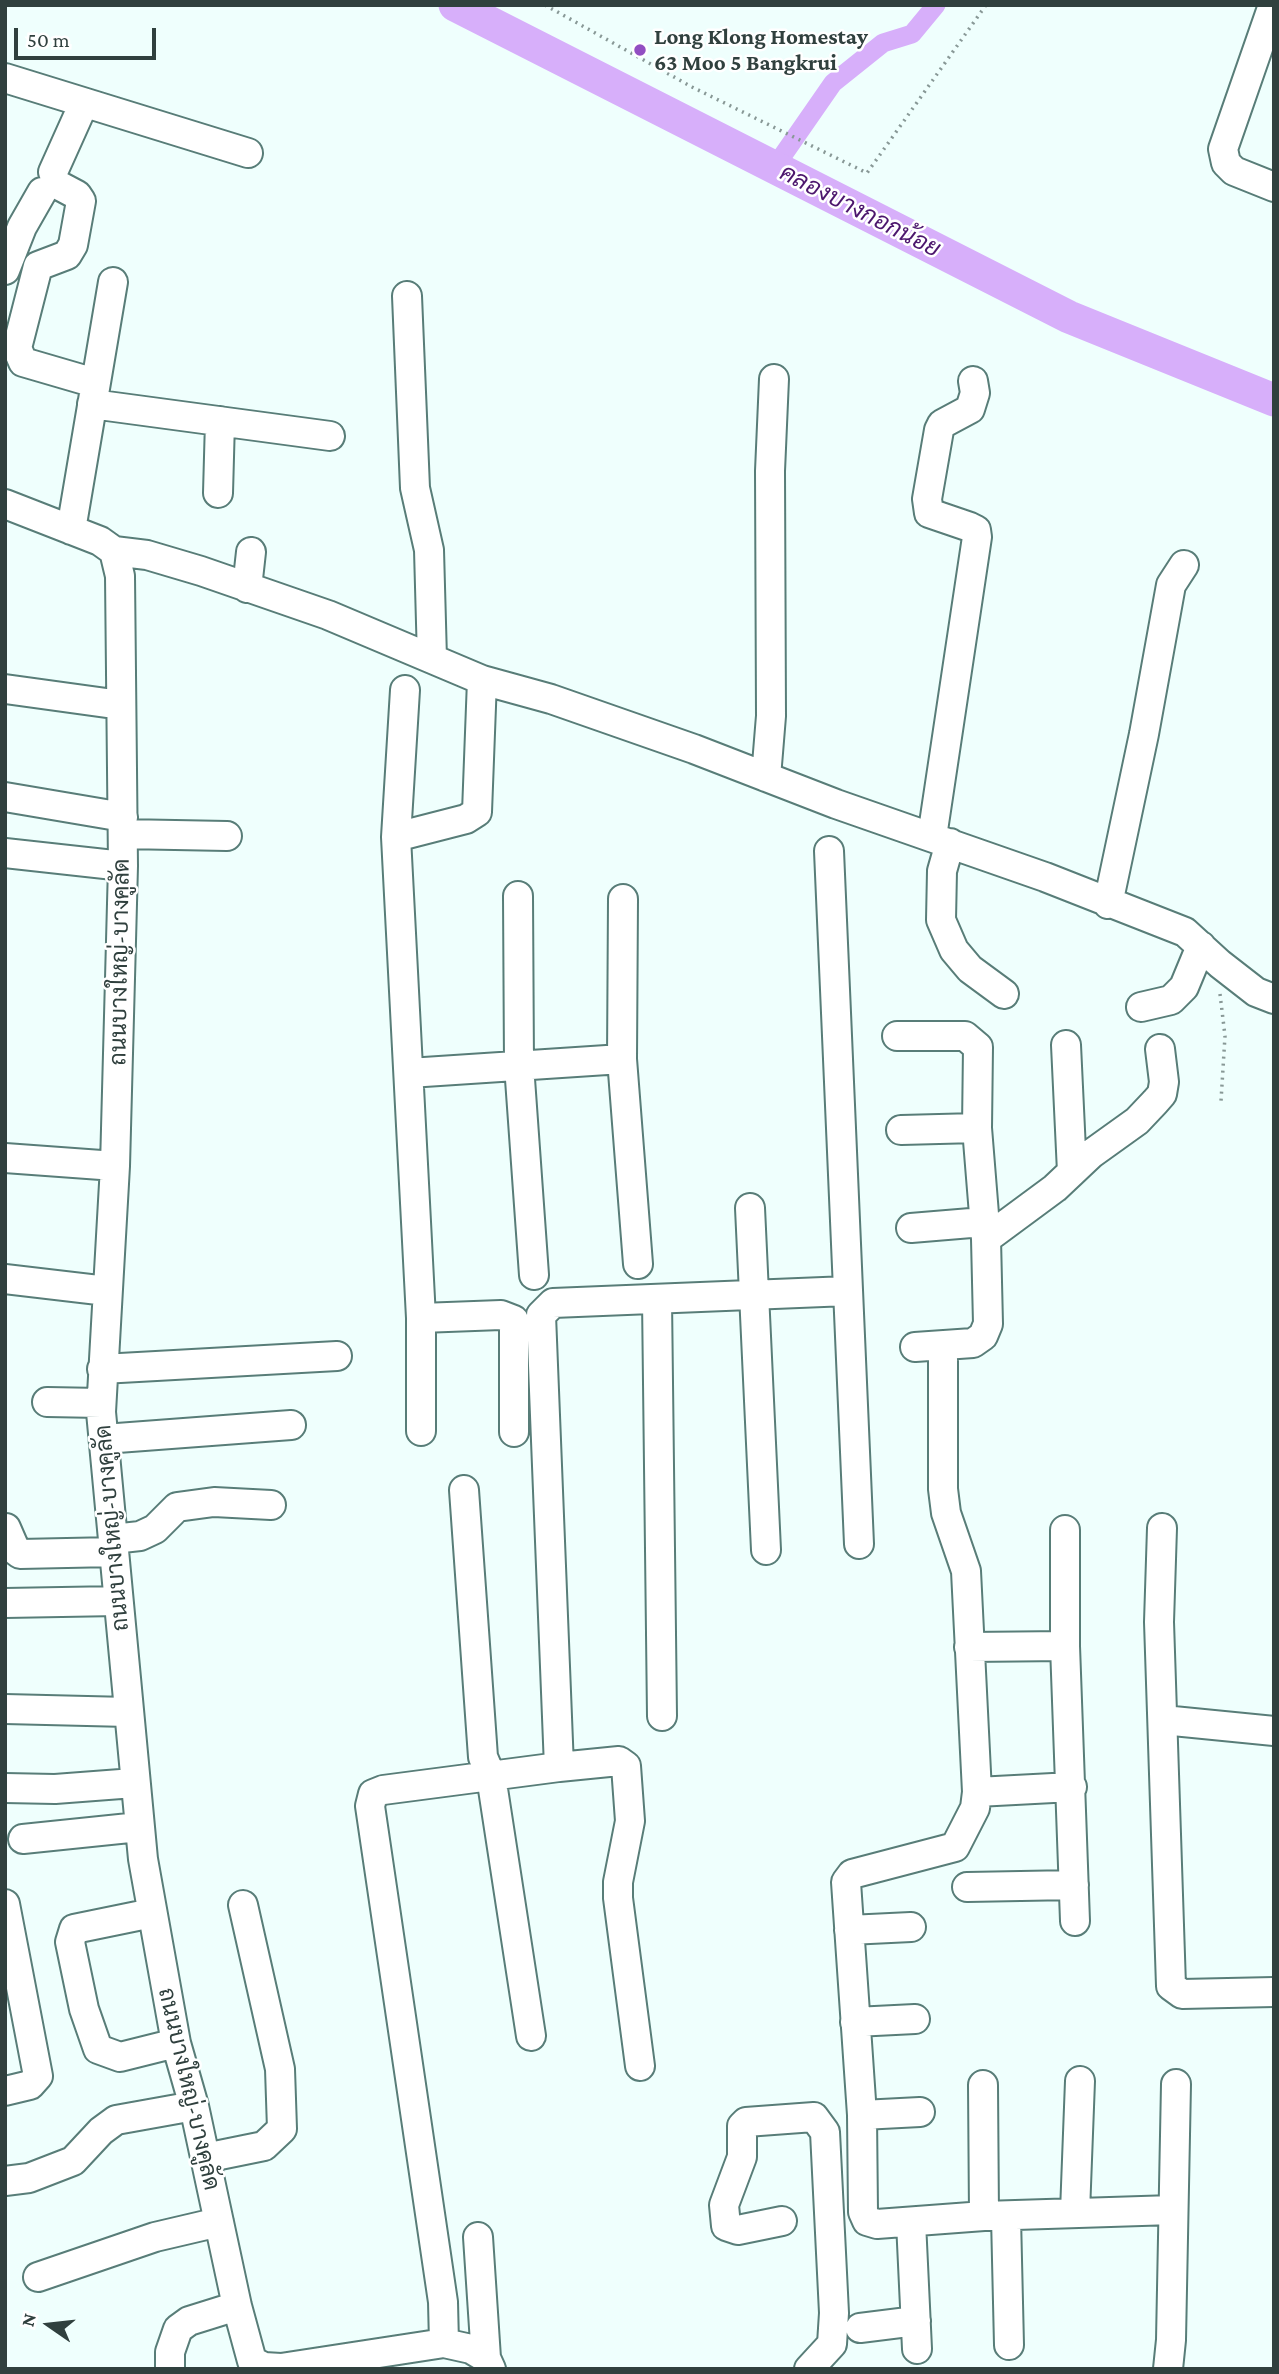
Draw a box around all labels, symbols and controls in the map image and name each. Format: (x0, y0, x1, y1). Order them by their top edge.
scale bar (18, 14, 159, 58)
place label: Long Klong Homestay 63 Moo 5 Bangkrui (654, 23, 868, 77)
text: 50 m (27, 28, 70, 52)
marker: Long Klong Homestay 63 Moo 5 Bangkrui (632, 42, 648, 58)
water label: คลองบางกอกน้อย (775, 158, 945, 264)
street label: ถนนบางใหญ่-บางคูลัด (104, 858, 136, 1066)
street label: ถนนบางใหญ่-บางคูลัด (89, 1424, 135, 1632)
street label: ถนนบางใหญ่-บางคูลัด (152, 1985, 226, 2193)
north arrow (14, 2290, 84, 2360)
text: N (16, 2311, 40, 2329)

